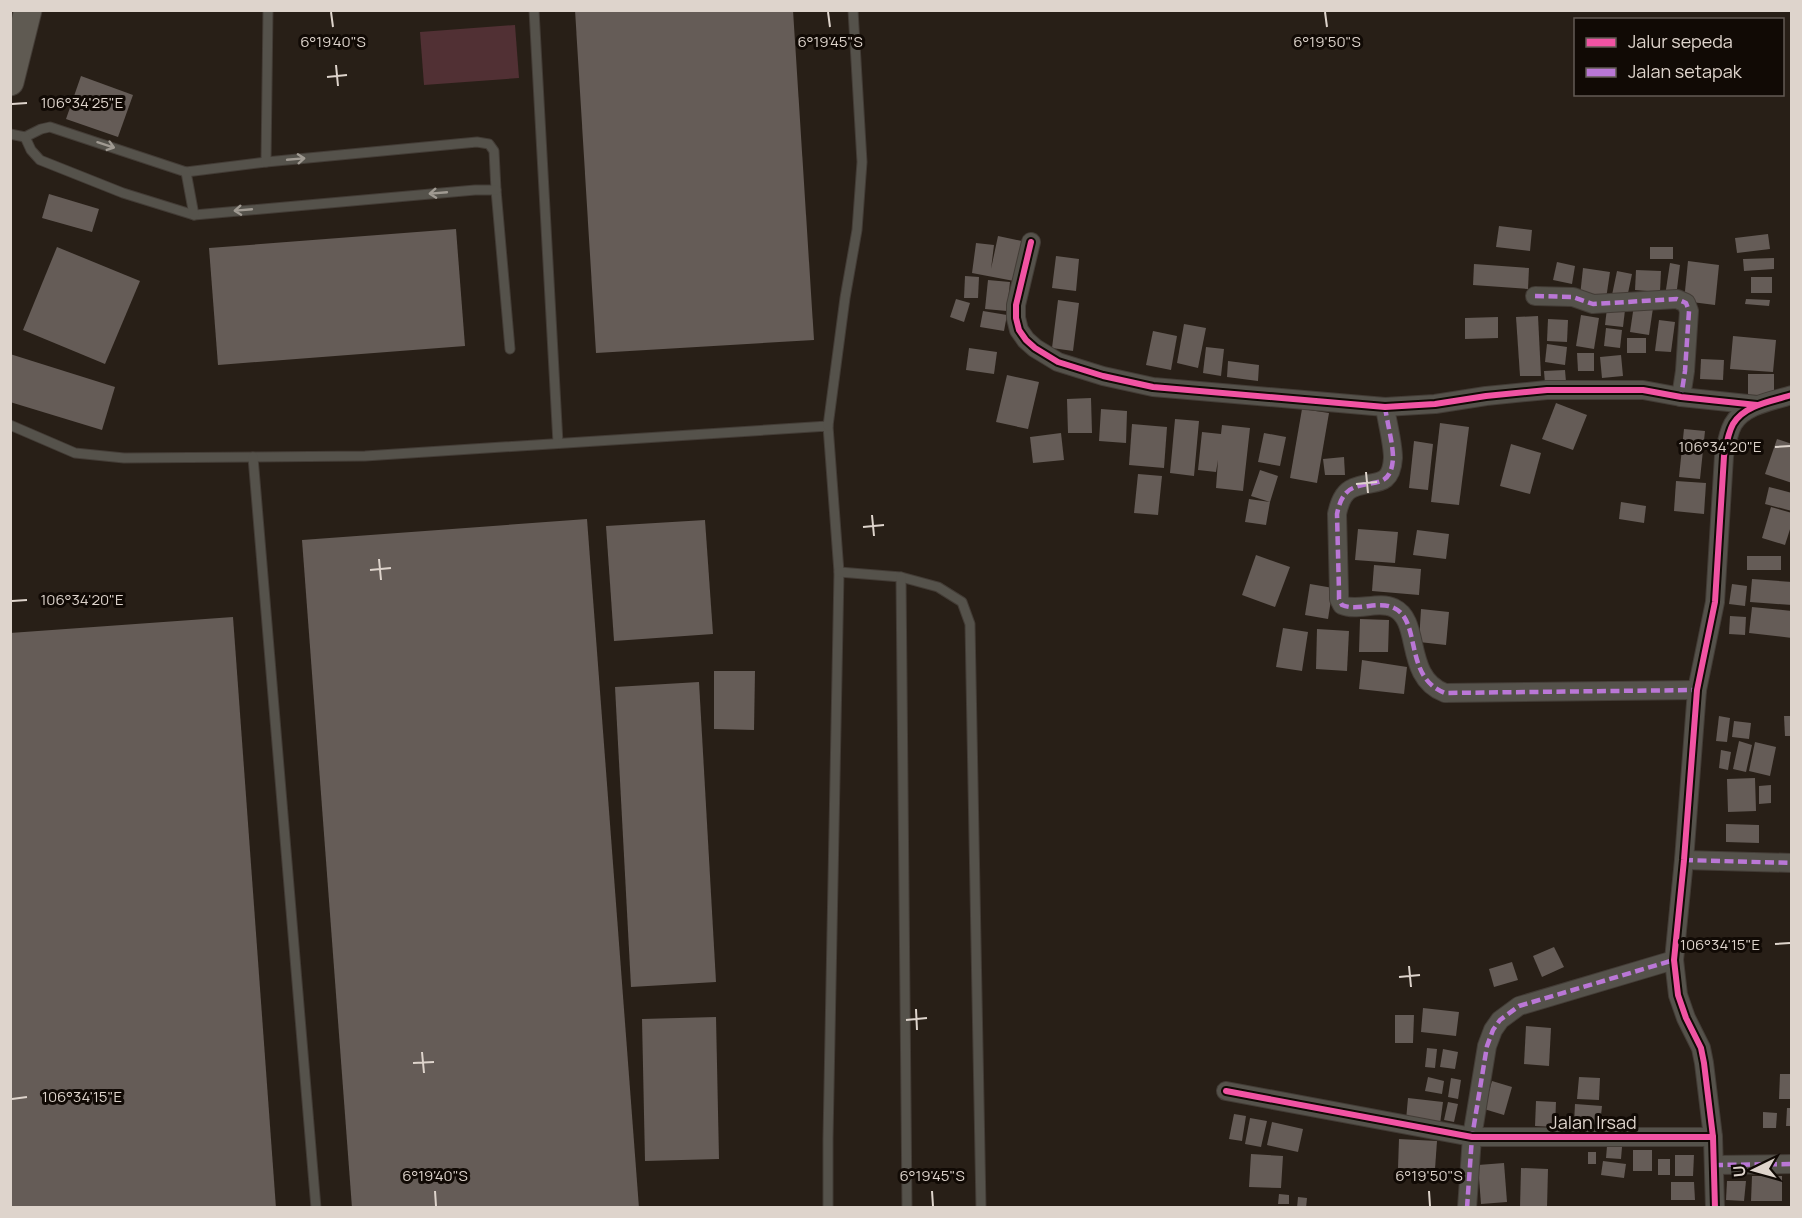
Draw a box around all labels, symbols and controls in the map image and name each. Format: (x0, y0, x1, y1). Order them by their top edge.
legend (1574, 18, 1784, 96)
text: Jalur sepeda (1628, 29, 1733, 53)
text: 6°19'40"S (300, 31, 366, 52)
text: 6°19'45"S (797, 31, 863, 52)
text: 6°19'50"S (1293, 31, 1361, 52)
text: Jalan setapak (1628, 59, 1743, 83)
text: 106°34'25"E (41, 92, 123, 113)
one-way arrow (96, 140, 115, 151)
one-way arrow (285, 153, 305, 164)
one-way arrow (428, 188, 448, 199)
one-way arrow (234, 205, 254, 216)
text: 106°34'20"E (1678, 436, 1762, 457)
text: 106°34'20"E (40, 589, 124, 610)
text: 106°34'15"E (1680, 934, 1760, 955)
text: 106°34'15"E (42, 1086, 122, 1107)
street label: Jalan Irsad (1549, 1110, 1637, 1134)
north arrow (1724, 1140, 1784, 1200)
text: 6°19'40"S (402, 1165, 468, 1186)
text: 6°19'45"S (899, 1165, 965, 1186)
text: 6°19'50"S (1395, 1165, 1463, 1186)
text: U (1728, 1165, 1751, 1178)

